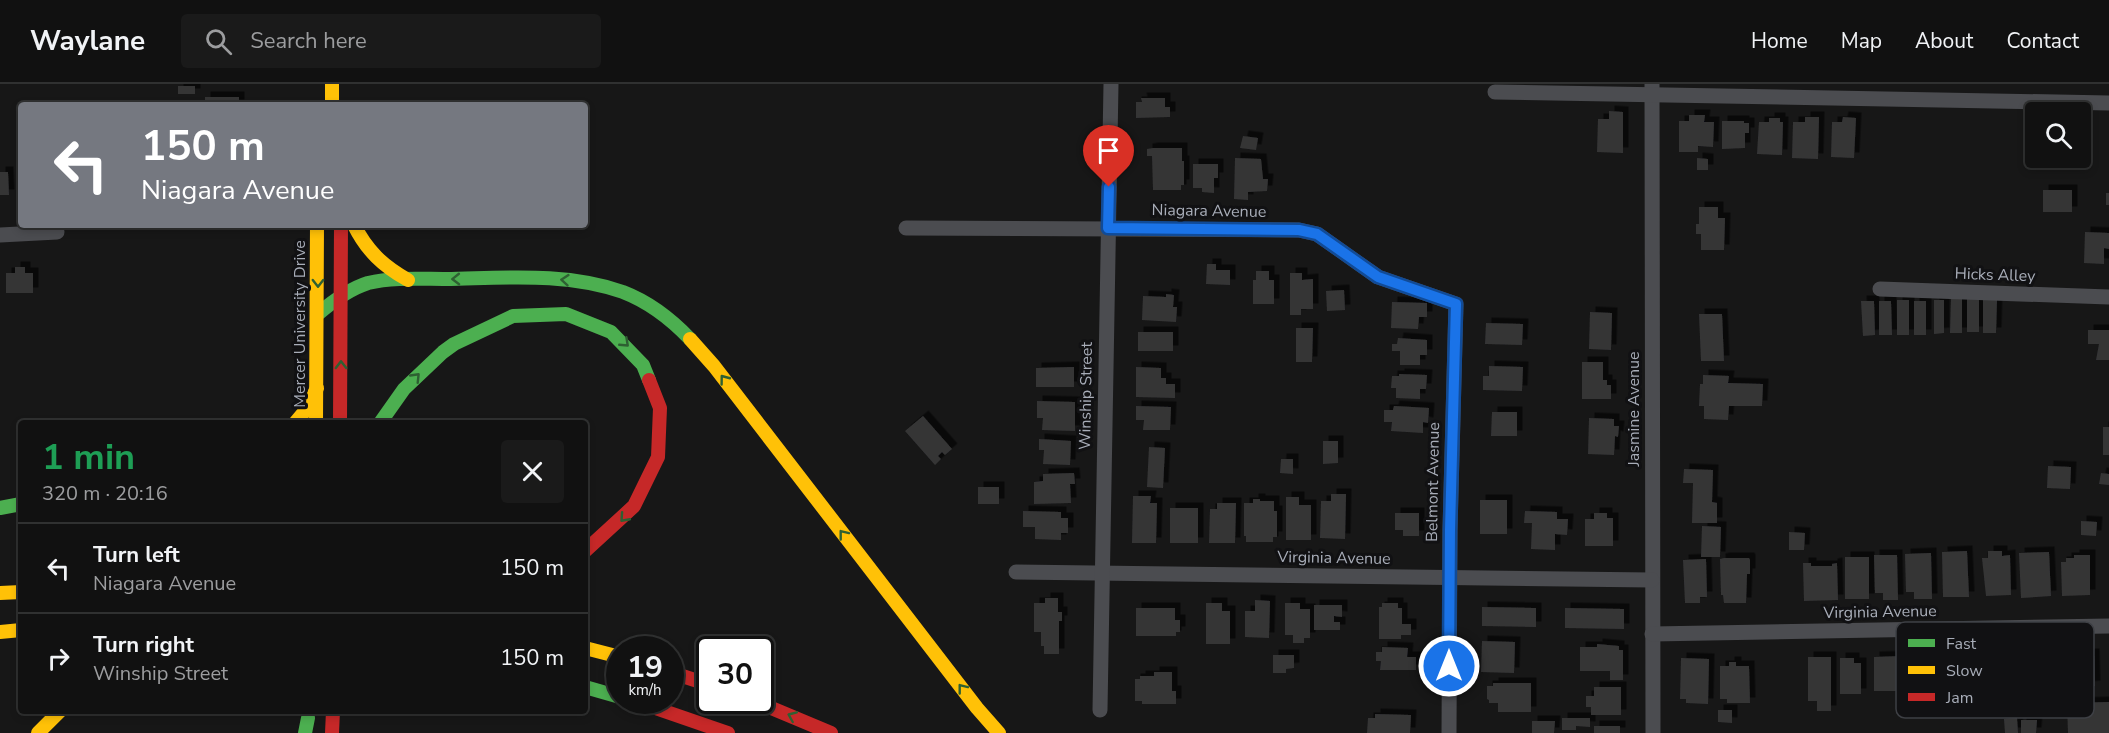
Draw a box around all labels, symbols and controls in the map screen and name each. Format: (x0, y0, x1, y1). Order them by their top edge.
search box (181, 14, 601, 68)
text: Waylane (30, 22, 145, 60)
icon: search (202, 25, 235, 58)
text: Search here (250, 26, 367, 56)
text: Home (1751, 27, 1808, 55)
text: Map (1841, 27, 1882, 55)
text: About (1915, 27, 1973, 55)
text: Contact (2006, 27, 2079, 55)
map controls (2025, 102, 2091, 168)
button: search (2025, 102, 2091, 168)
text: 150 m (141, 118, 265, 175)
pin (1083, 125, 1134, 187)
icon: left (42, 126, 120, 204)
icon: arrive (1092, 134, 1125, 167)
text: Niagara Avenue (141, 172, 334, 209)
street label: Niagara Avenue (1152, 199, 1266, 223)
street label: Mercer University Drive (289, 240, 311, 408)
street label: Hicks Alley (1954, 263, 2036, 287)
one-way arrow (452, 272, 461, 285)
one-way arrow (560, 274, 569, 287)
one-way arrow (312, 279, 324, 288)
one-way arrow (617, 336, 628, 347)
street label: Winship Street (1074, 341, 1098, 450)
street label: Jasmine Avenue (1623, 352, 1645, 467)
one-way arrow (335, 360, 347, 369)
one-way arrow (408, 373, 419, 384)
one-way arrow (720, 375, 731, 386)
street label: Belmont Avenue (1421, 422, 1445, 542)
text: 1 min (42, 433, 135, 482)
button: close (501, 440, 564, 503)
text: 320 m · 20:16 (42, 480, 168, 507)
one-way arrow (620, 511, 631, 521)
one-way arrow (839, 530, 850, 541)
text: Turn left (93, 540, 180, 570)
street label: Virginia Avenue (1276, 546, 1391, 570)
icon: left (42, 552, 75, 585)
text: 150 m (500, 553, 564, 583)
text: Niagara Avenue (93, 570, 236, 597)
street label: Virginia Avenue (1822, 600, 1937, 624)
legend (1896, 622, 2094, 718)
text: Turn right (93, 630, 194, 660)
text: Fast (1946, 633, 1977, 655)
position arrow (1417, 634, 1481, 698)
speed limit sign: 30 (696, 636, 774, 714)
icon: right (42, 642, 75, 675)
text: 150 m (500, 643, 564, 673)
text: 19 (627, 647, 663, 688)
text: Winship Street (93, 660, 228, 687)
text: Slow (1946, 660, 1983, 682)
text: km/h (628, 680, 662, 700)
one-way arrow (959, 684, 970, 695)
text: Jam (1945, 687, 1973, 709)
one-way arrow (787, 711, 798, 723)

